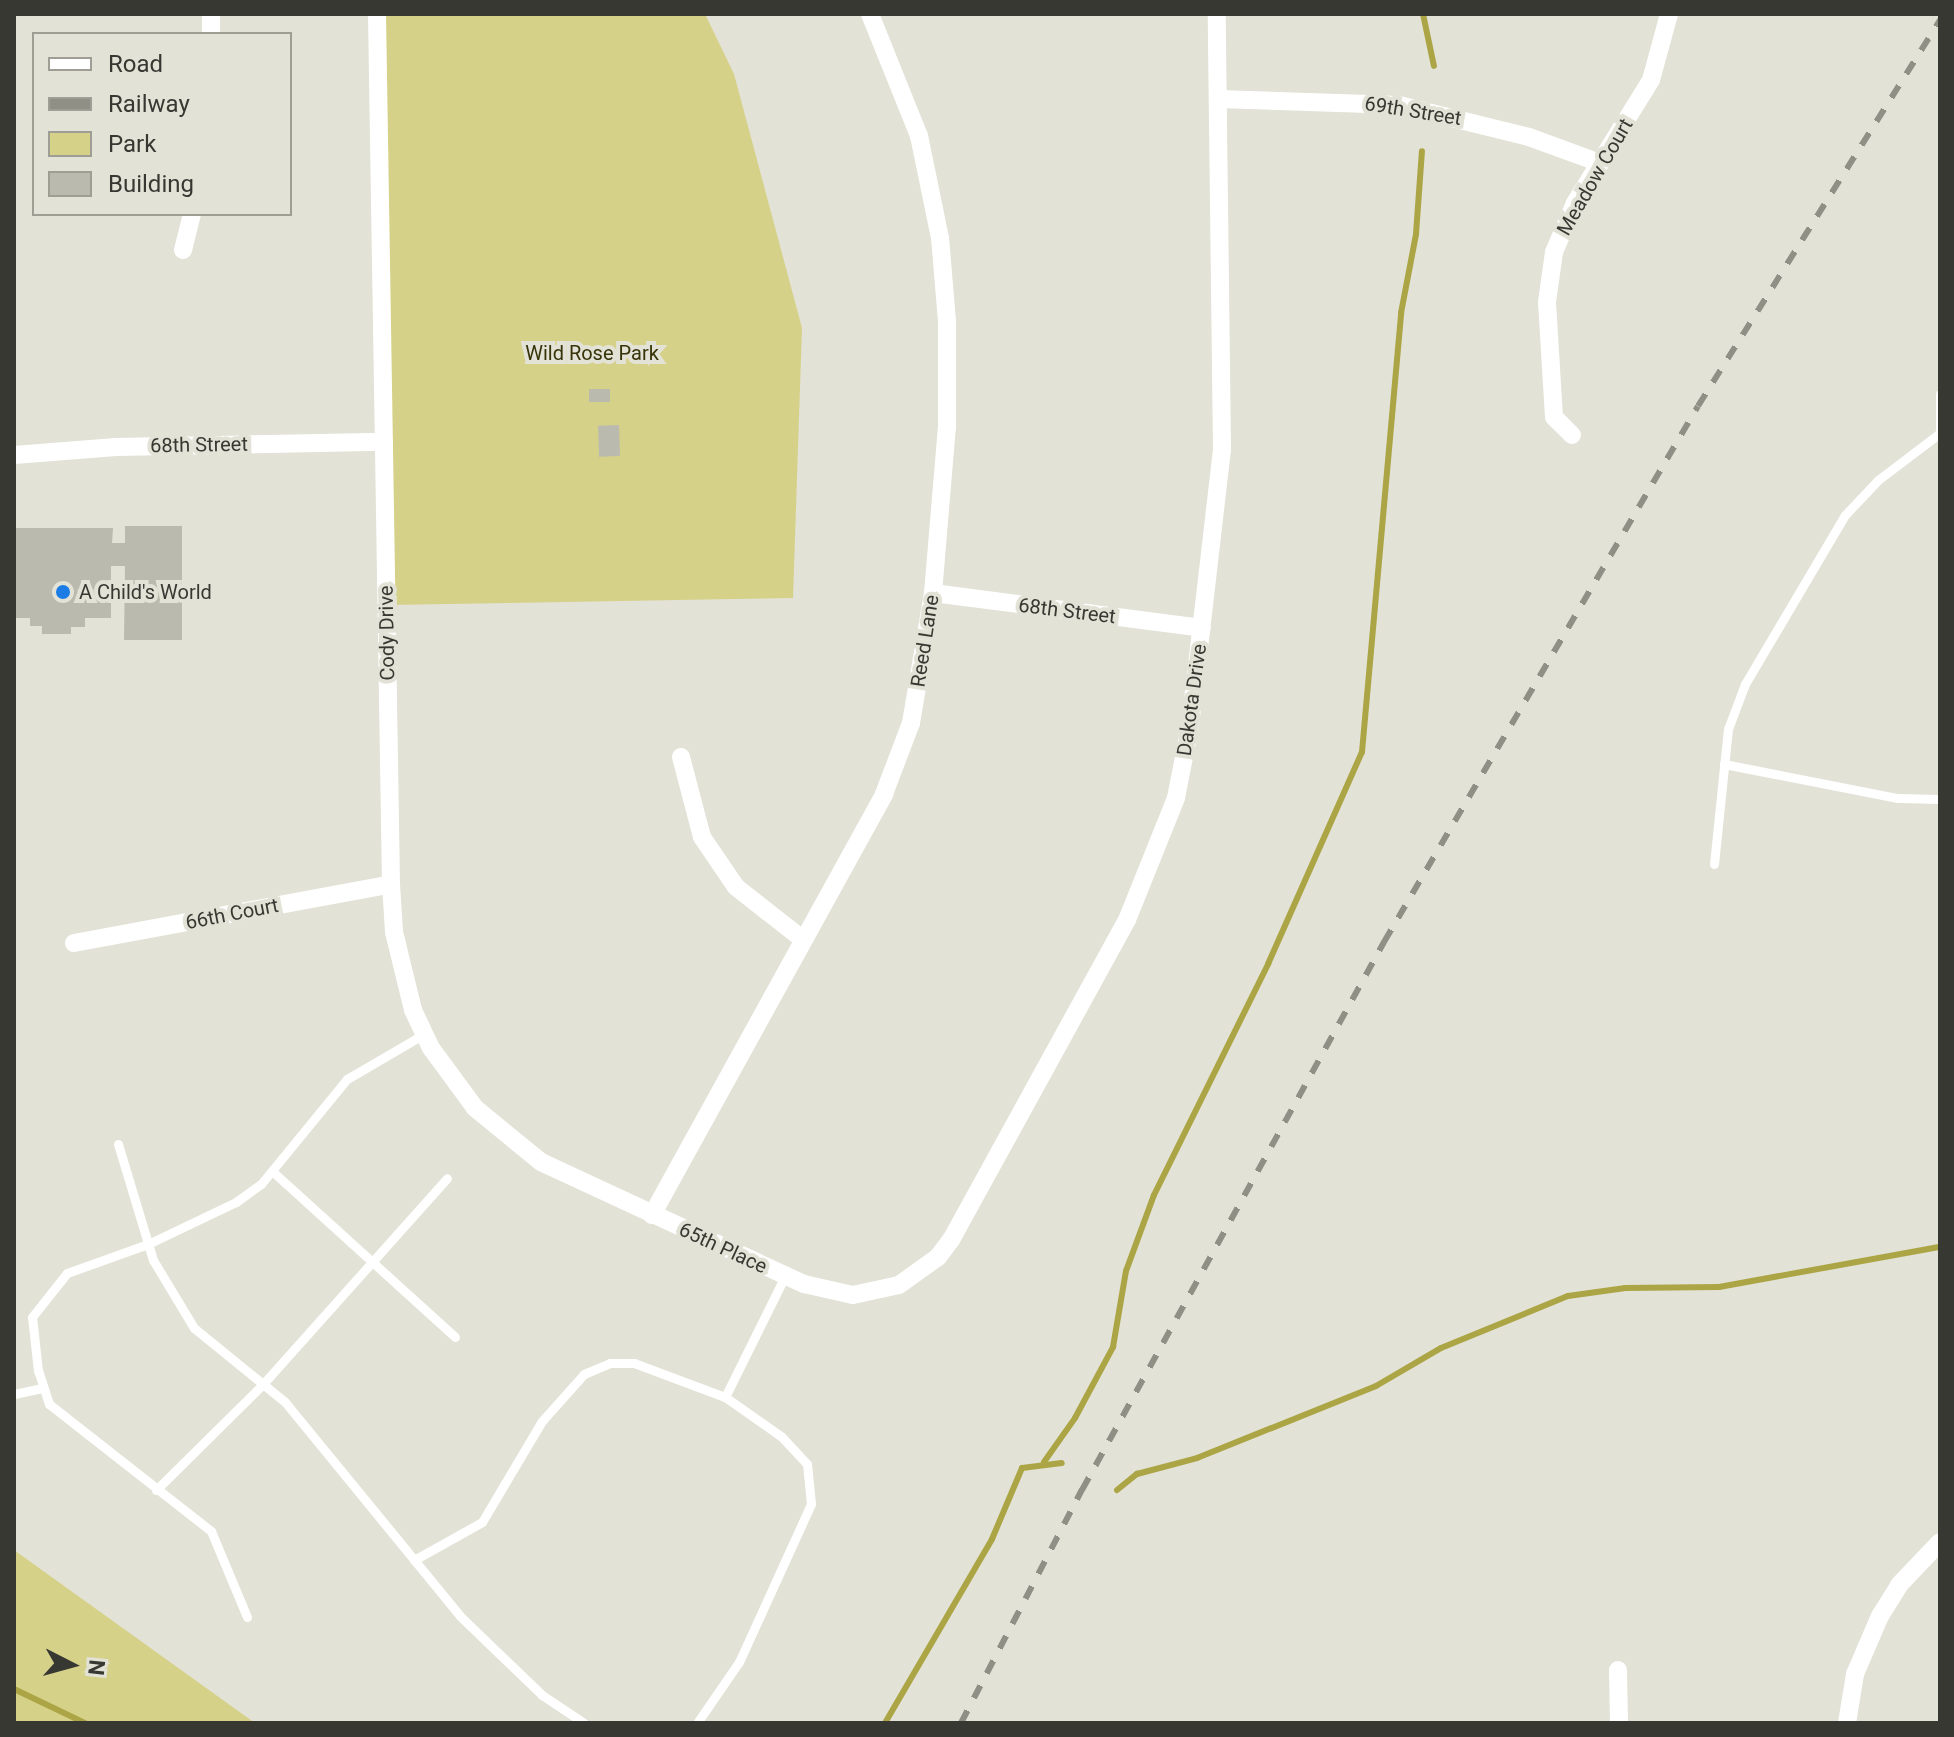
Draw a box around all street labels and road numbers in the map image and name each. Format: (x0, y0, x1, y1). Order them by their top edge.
street label: 69th Street (1363, 92, 1463, 130)
street label: Meadow Court (1552, 114, 1638, 240)
street label: 68th Street (150, 432, 248, 458)
street label: Cody Drive (374, 585, 400, 681)
street label: Reed Lane (906, 593, 944, 689)
street label: 68th Street (1017, 593, 1117, 629)
street label: Dakota Drive (1172, 642, 1212, 758)
street label: 66th Court (183, 893, 281, 935)
street label: 65th Place (675, 1217, 771, 1279)

